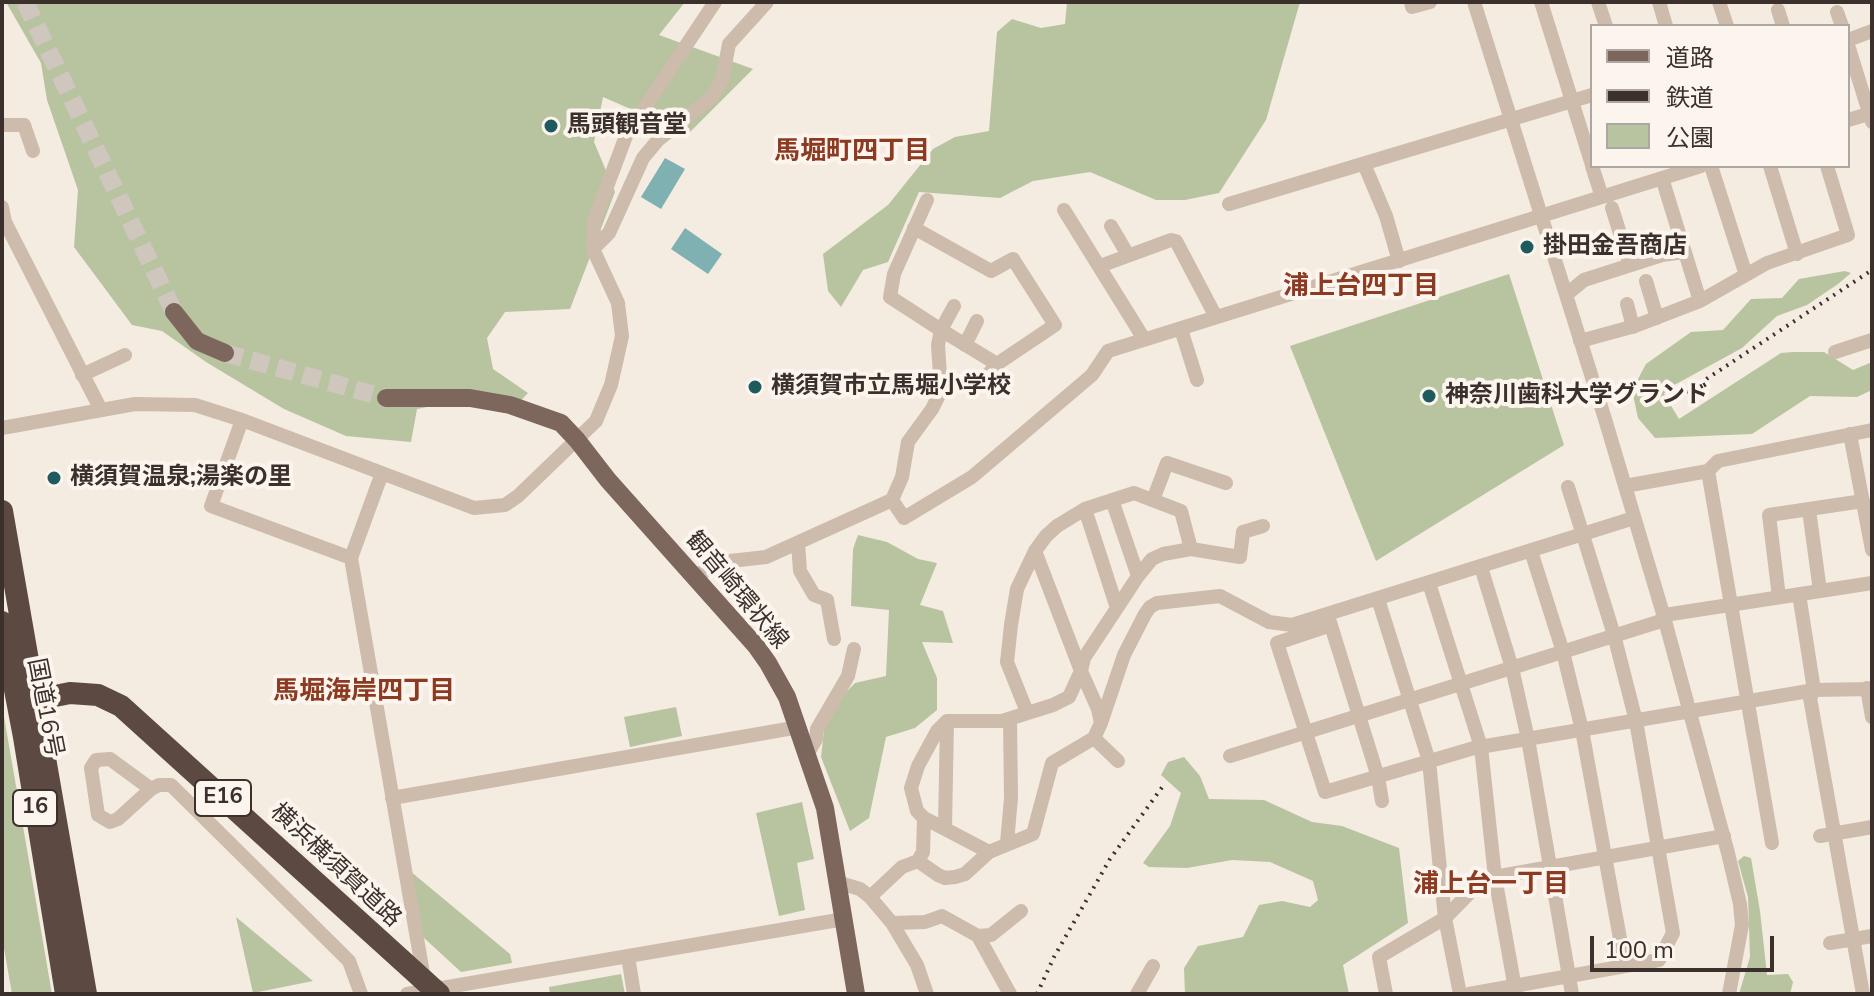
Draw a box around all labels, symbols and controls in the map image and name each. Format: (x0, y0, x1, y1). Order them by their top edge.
legend (1590, 24, 1850, 168)
text: 道路 (1666, 42, 1714, 74)
text: 鉄道 (1666, 82, 1714, 114)
place label: 馬頭観音堂 (567, 112, 687, 140)
marker: 馬頭観音堂 (542, 117, 560, 135)
text: 公園 (1666, 122, 1714, 154)
district label: 馬堀町四丁目 (774, 137, 930, 169)
place label: 掛田金吾商店 (1543, 233, 1687, 261)
marker: 掛田金吾商店 (1518, 238, 1536, 256)
district label: 浦上台四丁目 (1283, 272, 1439, 304)
place label: 横須賀市立馬堀小学校 (771, 373, 1011, 401)
marker: 横須賀市立馬堀小学校 (746, 378, 764, 396)
place label: 神奈川歯科大学グランド (1445, 382, 1709, 410)
marker: 神奈川歯科大学グランド (1420, 387, 1438, 405)
place label: 横須賀温泉;湯楽の里 (70, 464, 292, 492)
marker: 横須賀温泉;湯楽の里 (45, 469, 63, 487)
street label: 観音崎環状線 (679, 527, 793, 655)
street label: 国道16号 (20, 656, 68, 760)
district label: 馬堀海岸四丁目 (273, 677, 455, 709)
road number: E16 (195, 780, 251, 816)
road number: 16 (13, 790, 57, 826)
street label: 横浜横須賀道路 (264, 798, 406, 934)
district label: 浦上台一丁目 (1413, 870, 1569, 902)
scale bar (1594, 920, 1778, 970)
text: 100 m (1604, 934, 1674, 966)

